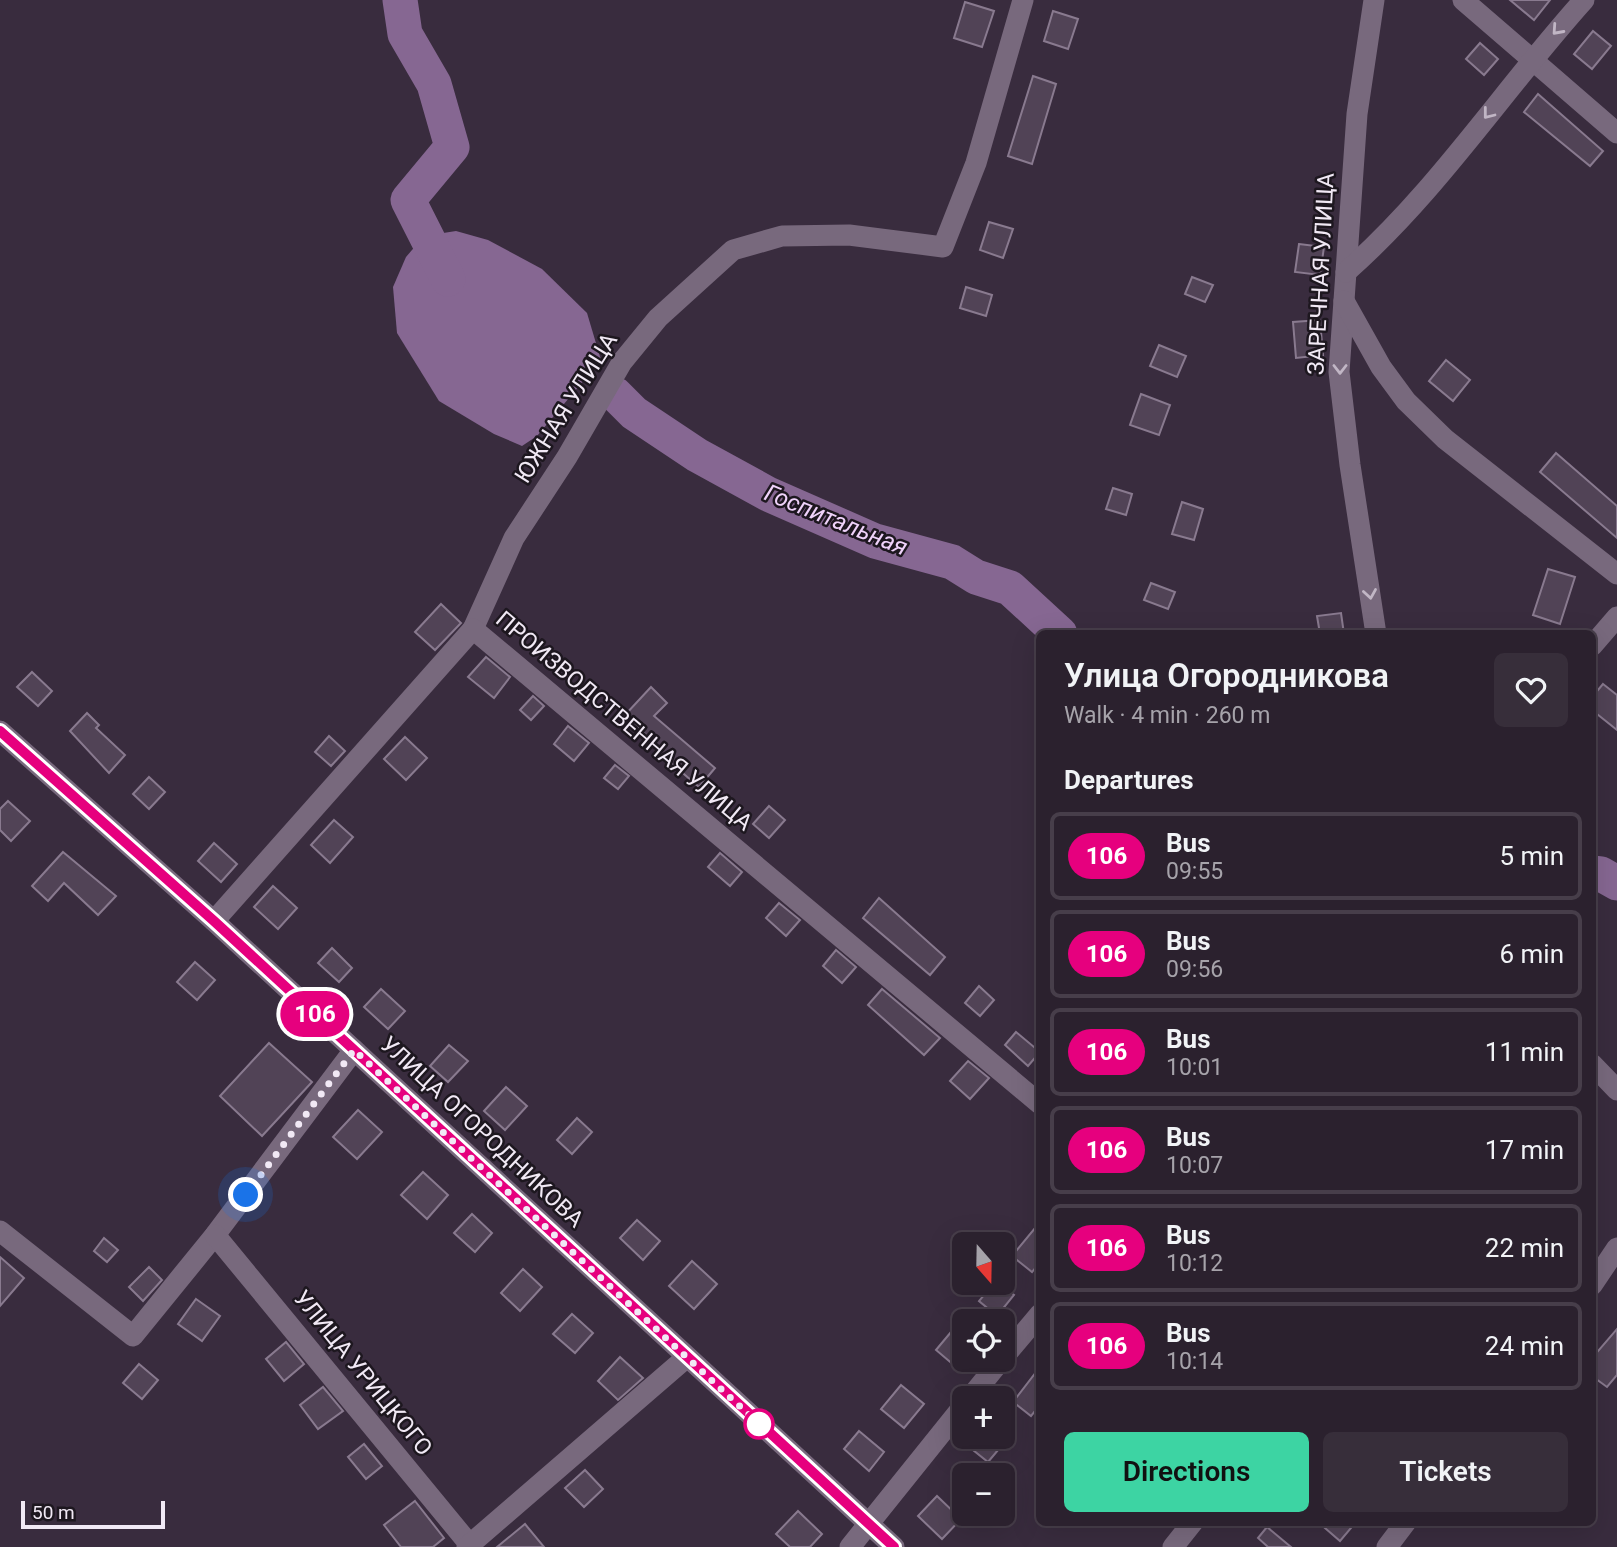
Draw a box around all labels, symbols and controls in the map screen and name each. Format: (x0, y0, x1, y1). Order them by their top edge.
one-way arrow (1553, 22, 1565, 35)
one-way arrow (1484, 105, 1496, 118)
street label: ЗАРЕЧНАЯ УЛИЦА (1302, 172, 1340, 376)
street label: ЮЖНАЯ УЛИЦА (509, 328, 623, 488)
one-way arrow (1332, 364, 1348, 375)
water label: Госпитальная (760, 479, 912, 561)
one-way arrow (1362, 588, 1377, 600)
street label: ПРОИЗВОДСТВЕННАЯ УЛИЦА (490, 606, 758, 836)
button: heart (1494, 653, 1568, 727)
text: Улица Огородникова (1064, 656, 1389, 695)
text: Walk · 4 min · 260 m (1064, 702, 1270, 729)
text: Departures (1064, 765, 1194, 795)
text: Bus (1166, 828, 1211, 858)
text: 5 min (1499, 841, 1564, 871)
text: 106 (1086, 842, 1127, 870)
text: 09:55 (1166, 858, 1223, 885)
text: Bus (1166, 926, 1211, 956)
text: 6 min (1499, 939, 1564, 969)
text: 106 (1086, 940, 1127, 968)
text: 09:56 (1166, 956, 1223, 983)
line badge: 106 (275, 991, 355, 1037)
text: 106 (294, 1000, 336, 1028)
text: Bus (1166, 1024, 1211, 1054)
street label: УЛИЦА ОГОРОДНИКОВА (375, 1031, 589, 1233)
text: 11 min (1485, 1037, 1564, 1067)
text: 106 (1086, 1038, 1127, 1066)
text: 10:01 (1166, 1054, 1223, 1081)
text: Bus (1166, 1122, 1211, 1152)
text: 17 min (1485, 1135, 1564, 1165)
text: 106 (1086, 1136, 1127, 1164)
text: 10:07 (1166, 1152, 1223, 1179)
your location (228, 1177, 263, 1212)
text: Bus (1166, 1220, 1211, 1250)
north arrow (952, 1232, 1015, 1295)
map controls (952, 1232, 1015, 1526)
text: 22 min (1485, 1233, 1564, 1263)
text: 106 (1086, 1234, 1127, 1262)
text: 10:12 (1166, 1250, 1223, 1277)
street label: УЛИЦА УРИЦКОГО (288, 1285, 438, 1461)
button: locate (952, 1309, 1015, 1372)
text: Bus (1166, 1318, 1211, 1348)
text: 24 min (1485, 1331, 1564, 1361)
text: 106 (1086, 1332, 1127, 1360)
text: 10:14 (1166, 1348, 1223, 1375)
button: + (952, 1386, 1015, 1449)
unlabelled marker (744, 1409, 774, 1439)
button: Directions (1064, 1432, 1309, 1512)
button: Tickets (1323, 1432, 1568, 1512)
button: − (952, 1463, 1015, 1526)
scale bar (21, 1498, 164, 1530)
text: 50 m (32, 1501, 75, 1524)

